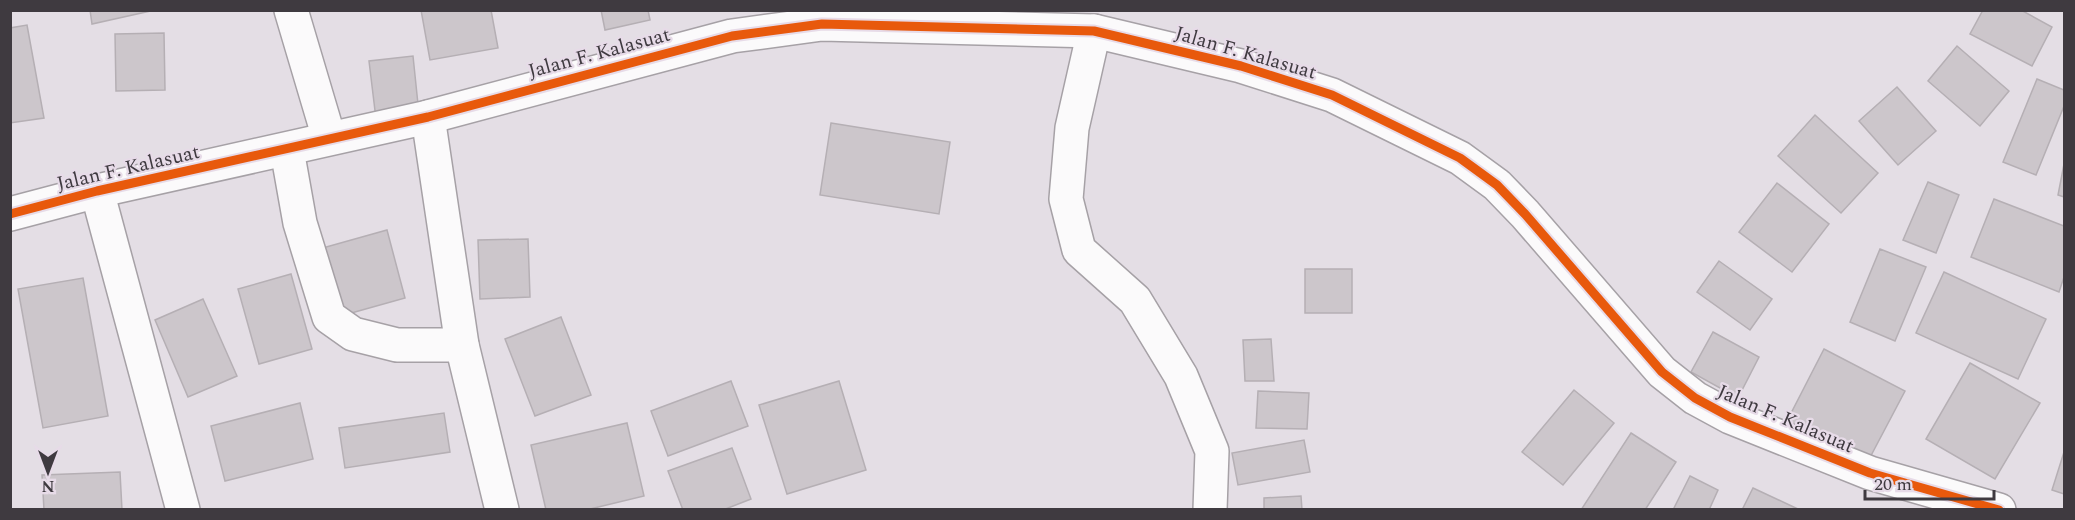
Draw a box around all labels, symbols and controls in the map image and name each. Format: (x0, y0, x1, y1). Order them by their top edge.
street label: Jalan F. Kalasuat (1171, 18, 1320, 88)
street label: Jalan F. Kalasuat (525, 20, 674, 86)
street label: Jalan F. Kalasuat (54, 137, 203, 199)
street label: Jalan F. Kalasuat (1713, 377, 1859, 461)
north arrow (18, 442, 78, 502)
scale bar (1865, 463, 1994, 501)
text: 20 m (1874, 471, 1912, 498)
text: N (41, 474, 55, 498)

